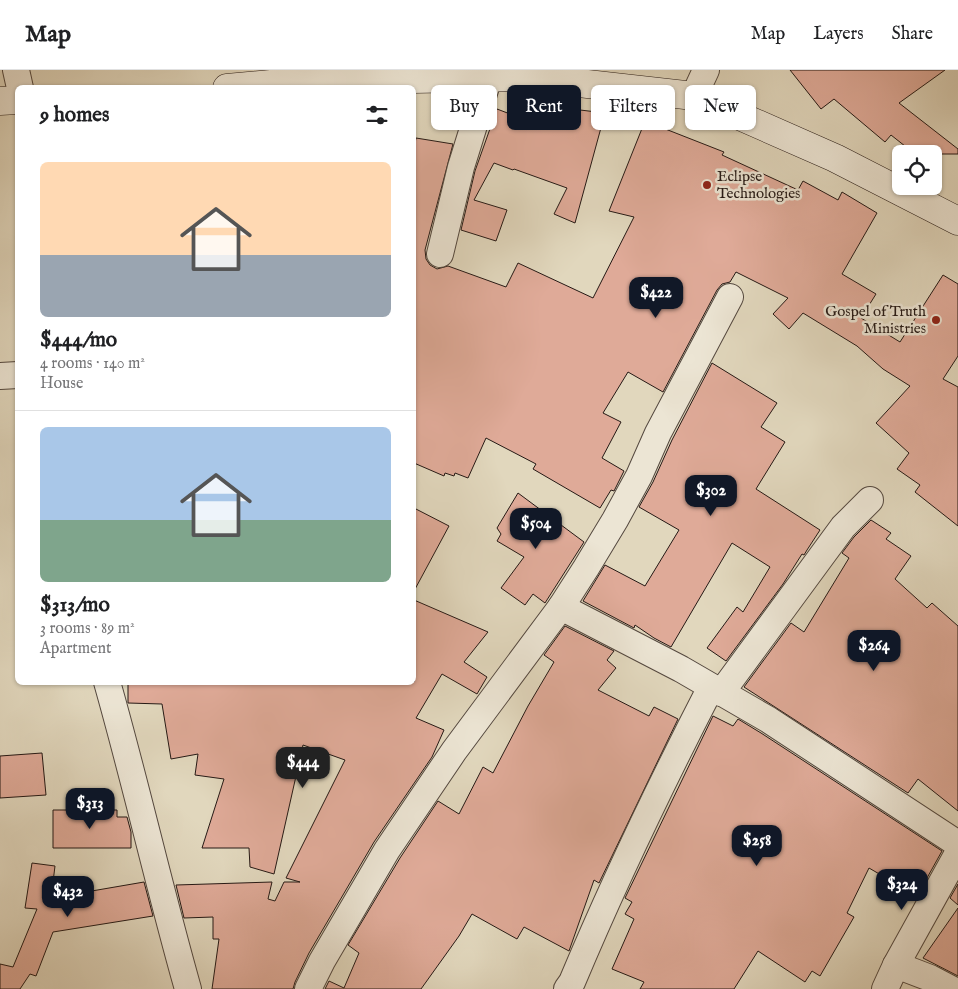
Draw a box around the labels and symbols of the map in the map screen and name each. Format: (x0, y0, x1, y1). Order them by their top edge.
place label: Eclipse Technologies (717, 167, 800, 203)
marker: Eclipse Technologies (701, 179, 713, 191)
pin: $422 (626, 276, 686, 319)
place label: Gospel of Truth Ministries (825, 302, 926, 338)
marker: Gospel of Truth Ministries (930, 314, 942, 326)
pin: $302 (681, 474, 741, 517)
pin: $504 (506, 508, 566, 550)
pin: $264 (844, 630, 904, 672)
pin: $444 (273, 746, 333, 789)
pin: $313 (60, 788, 120, 830)
pin: $258 (727, 824, 787, 867)
pin: $324 (872, 868, 932, 911)
pin: $432 (38, 876, 98, 918)

